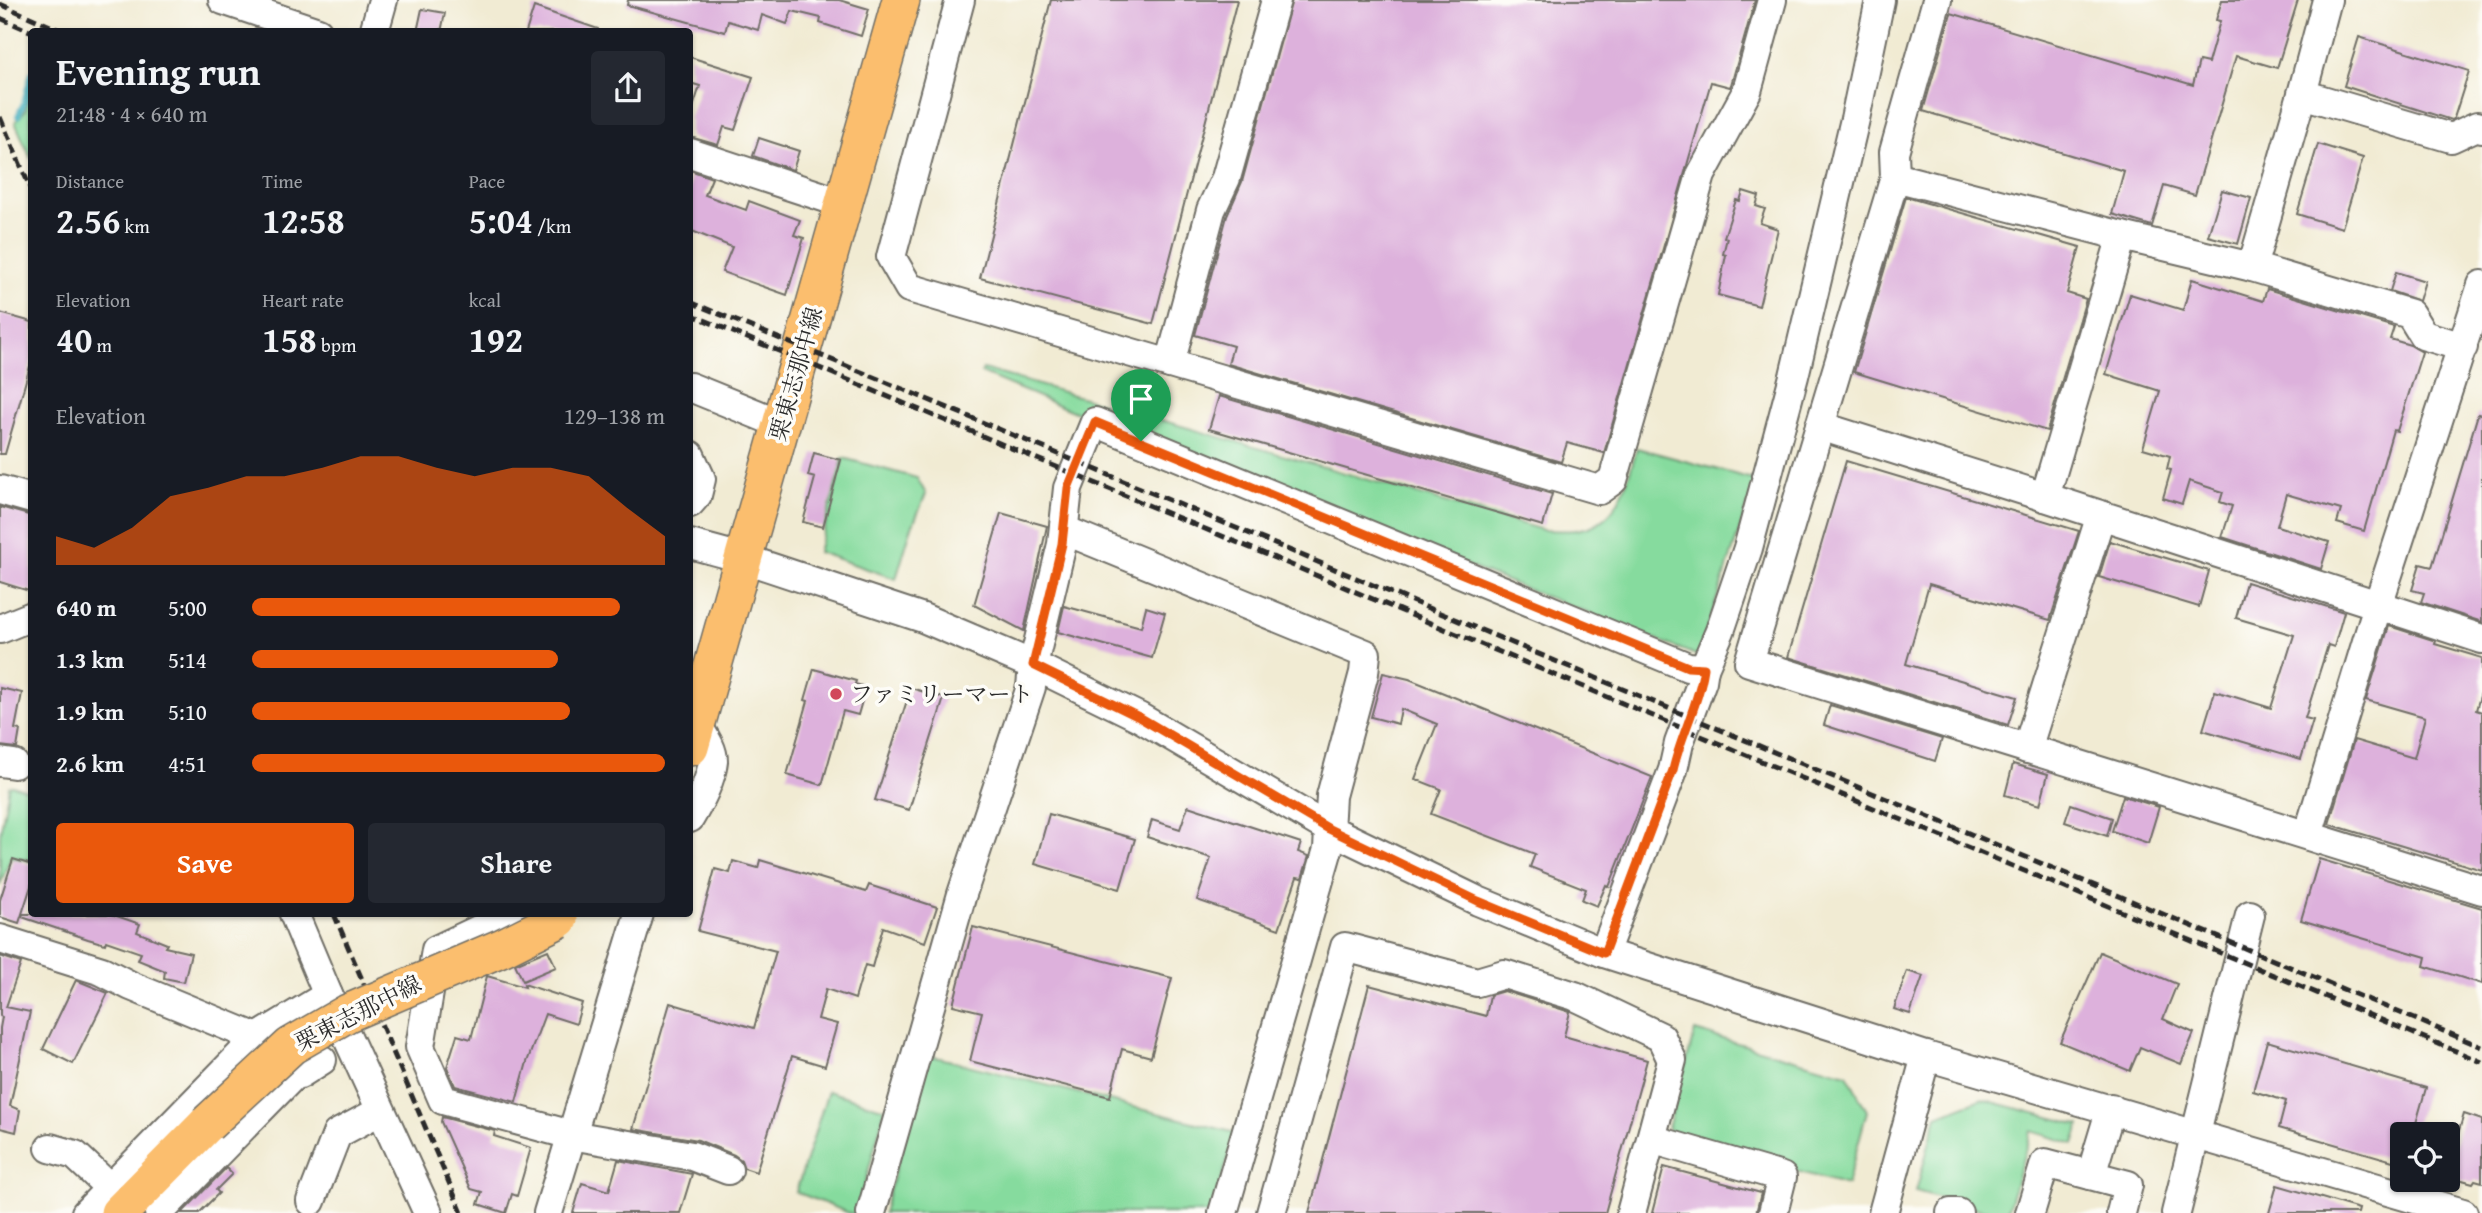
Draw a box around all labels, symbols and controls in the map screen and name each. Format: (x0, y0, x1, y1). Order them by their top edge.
text: Evening run (56, 43, 260, 99)
button: share (591, 51, 665, 125)
text: 21:48 · 4 × 640 m (56, 97, 208, 130)
text: Distance (56, 167, 124, 195)
text: Time (262, 167, 303, 195)
text: Pace (469, 167, 505, 195)
text: 2.56 (56, 195, 120, 246)
text: 12:58 (262, 195, 345, 246)
text: 5:04 (469, 195, 533, 246)
text: km (120, 212, 150, 240)
text: /km (533, 212, 571, 240)
text: Elevation (56, 286, 130, 314)
text: Heart rate (262, 286, 344, 314)
text: kcal (469, 286, 501, 314)
street label: 栗東志那中線 (761, 303, 830, 445)
text: 40 (56, 314, 92, 365)
text: 158 (262, 314, 317, 365)
text: 192 (469, 314, 523, 365)
text: m (92, 331, 112, 359)
text: bpm (317, 331, 357, 359)
pin (1111, 369, 1171, 441)
icon: arrive (1122, 380, 1160, 418)
text: Elevation (56, 399, 146, 432)
text: 129–138 m (564, 399, 665, 432)
text: 640 m (56, 591, 117, 624)
text: 5:00 (168, 591, 207, 624)
text: 1.3 km (56, 643, 124, 676)
text: 5:14 (168, 643, 207, 676)
place label: ファミリーマート (850, 677, 1034, 710)
marker: ファミリーマート (828, 686, 844, 702)
text: 1.9 km (56, 695, 124, 728)
text: 5:10 (168, 695, 207, 728)
text: 2.6 km (56, 747, 124, 780)
text: 4:51 (168, 747, 207, 780)
button: Save (56, 823, 354, 903)
button: Share (368, 823, 665, 903)
street label: 栗東志那中線 (289, 967, 427, 1059)
map controls (2390, 1122, 2460, 1192)
button: locate (2390, 1122, 2460, 1192)

